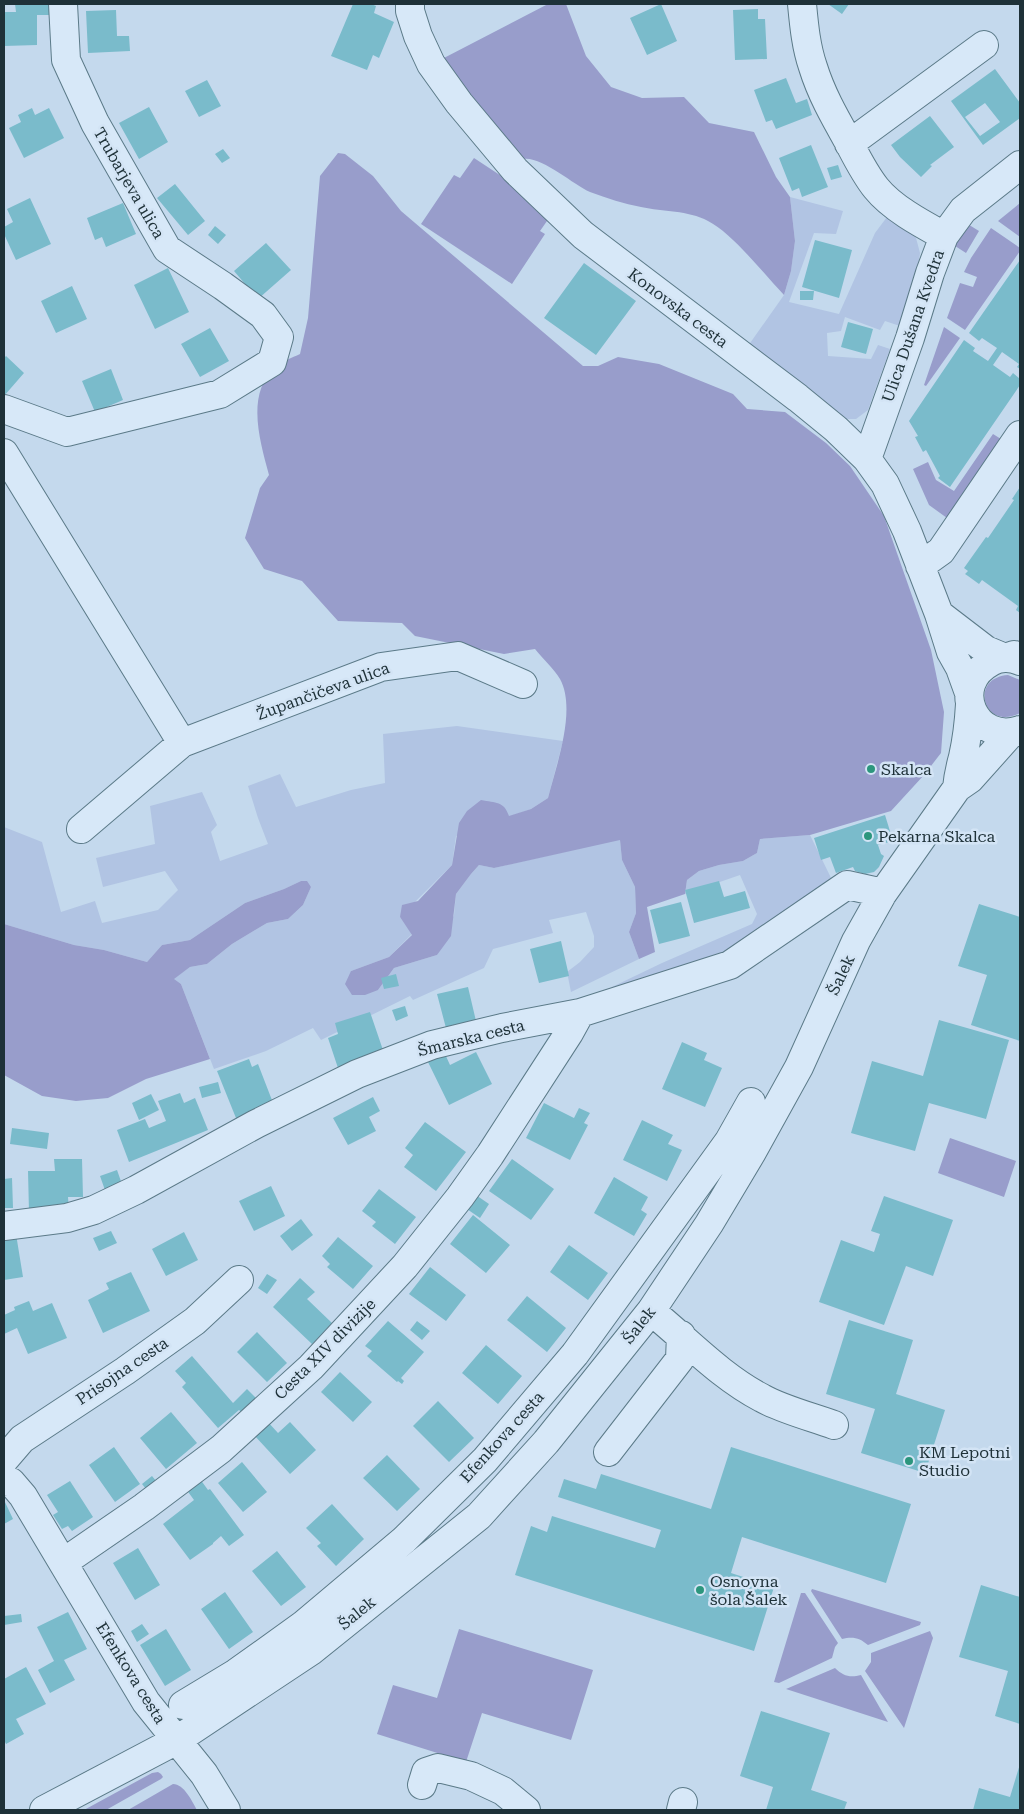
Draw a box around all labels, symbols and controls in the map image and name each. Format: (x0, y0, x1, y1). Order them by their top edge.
street label: Trubarjeva ulica (89, 124, 169, 242)
street label: Ulica Dušana Kvedra (878, 247, 948, 405)
street label: Konovska cesta (624, 264, 732, 352)
street label: Župančičeva ulica (254, 658, 392, 724)
place label: Skalca (881, 760, 932, 779)
marker: Skalca (865, 763, 877, 775)
place label: Pekarna Skalca (878, 827, 996, 846)
marker: Pekarna Skalca (862, 830, 874, 842)
street label: Šalek (823, 952, 859, 998)
street label: Šmarska cesta (416, 1015, 527, 1060)
street label: Cesta XIV divizije (270, 1294, 380, 1404)
street label: Šalek (618, 1302, 660, 1348)
street label: Prisojna cesta (72, 1333, 172, 1409)
street label: Efenkova cesta (456, 1387, 548, 1486)
place label: KM Lepotni Studio (919, 1443, 1010, 1480)
marker: KM Lepotni Studio (903, 1455, 915, 1467)
place label: Osnovna šola Šalek (710, 1572, 787, 1609)
marker: Osnovna šola Šalek (694, 1584, 706, 1596)
street label: Šalek (335, 1592, 379, 1634)
street label: Efenkova cesta (92, 1619, 170, 1727)

